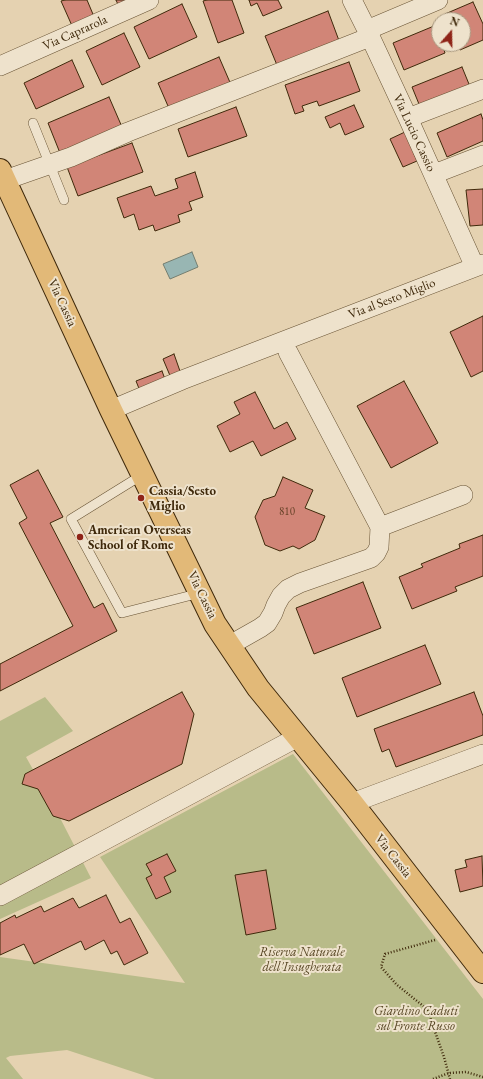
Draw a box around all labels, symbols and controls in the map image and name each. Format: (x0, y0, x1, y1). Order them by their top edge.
street label: Via Caprarola (40, 12, 110, 54)
north arrow (431, 12, 471, 52)
text: N (448, 14, 461, 30)
street label: Via Lucio Cassio (389, 92, 439, 174)
street label: Via al Sesto Miglio (346, 275, 438, 323)
street label: Via Cassia (44, 277, 80, 329)
place label: Cassia/Sesto Miglio (149, 483, 216, 514)
marker: Cassia/Sesto Miglio (136, 493, 146, 503)
house number: 810 (279, 505, 295, 519)
place label: American Overseas School of Rome (88, 522, 191, 553)
marker: American Overseas School of Rome (75, 532, 85, 542)
street label: Via Cassia (184, 569, 220, 621)
street label: Via Cassia (371, 831, 415, 881)
park label: Riserva Naturale dell'Insugherata (259, 944, 345, 975)
park label: Giardino Caduti sul Fronte Russo (374, 1003, 458, 1034)

